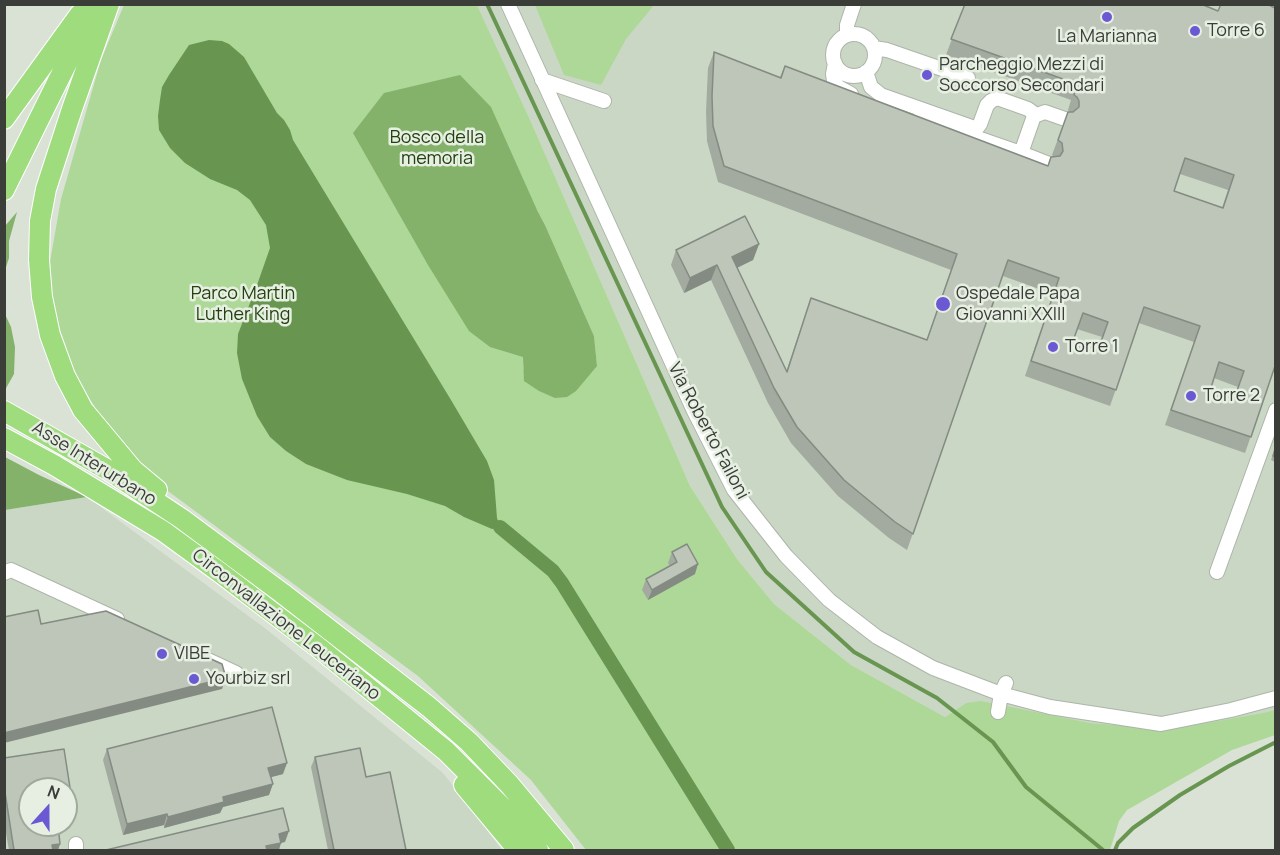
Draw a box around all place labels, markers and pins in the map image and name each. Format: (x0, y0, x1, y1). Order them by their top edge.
marker: La Marianna (1100, 10, 1114, 24)
place label: Torre 6 (1207, 20, 1265, 42)
marker: Torre 6 (1188, 24, 1202, 38)
place label: La Marianna (1057, 26, 1157, 48)
place label: Parcheggio Mezzi di Soccorso Secondari (939, 54, 1105, 97)
marker: Parcheggio Mezzi di Soccorso Secondari (920, 68, 934, 82)
place label: Ospedale Papa Giovanni XXIII (956, 283, 1080, 326)
marker: Ospedale Papa Giovanni XXIII (934, 295, 952, 313)
place label: Torre 1 (1065, 336, 1119, 358)
marker: Torre 1 (1046, 340, 1060, 354)
place label: Torre 2 (1203, 385, 1260, 407)
marker: Torre 2 (1184, 389, 1198, 403)
place label: VIBE (174, 643, 210, 665)
marker: VIBE (155, 647, 169, 661)
place label: Yourbiz srl (206, 668, 291, 690)
marker: Yourbiz srl (187, 672, 201, 686)

